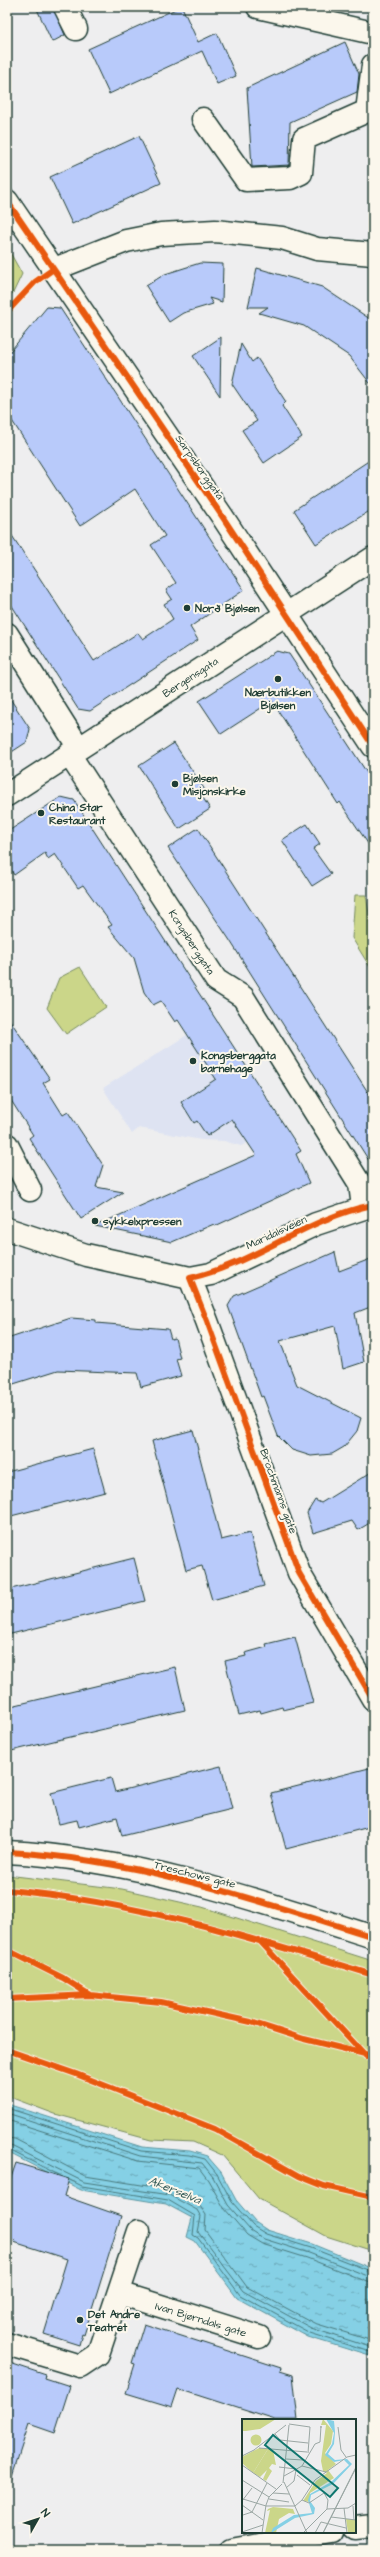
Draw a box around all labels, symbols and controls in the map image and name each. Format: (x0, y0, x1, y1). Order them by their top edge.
street label: Sarpsborggata (171, 432, 228, 504)
place label: Norð Bjølsen (195, 601, 260, 617)
marker: Norð Bjølsen (182, 603, 192, 613)
street label: Bergensgata (159, 654, 222, 702)
marker: Nærbutikken Bjølsen (273, 674, 283, 684)
place label: Nærbutikken Bjølsen (245, 685, 311, 714)
place label: Bjølsen Misjonskirke (183, 771, 246, 800)
marker: Bjølsen Misjonskirke (170, 779, 180, 789)
place label: China Star Restaurant (49, 800, 106, 828)
marker: China Star Restaurant (36, 808, 46, 818)
street label: Kongsberggata (164, 907, 218, 979)
place label: Kongsberggata barnehage (201, 1048, 276, 1078)
marker: Kongsberggata barnehage (188, 1056, 198, 1066)
street label: Maridalsveien (243, 1212, 310, 1253)
place label: sykkelxpressen (103, 1214, 182, 1231)
marker: sykkelxpressen (90, 1216, 100, 1226)
street label: Brochmanns gate (255, 1447, 301, 1536)
street label: Treschows gate (152, 1857, 237, 1893)
water label: Akerselva (146, 2172, 204, 2209)
street label: Ivan Bjørndals gate (153, 2298, 248, 2342)
place label: Det Andre Teatret (87, 2307, 140, 2335)
marker: Det Andre Teatret (75, 2315, 85, 2325)
inset map (242, 2419, 356, 2533)
north arrow (18, 2499, 58, 2539)
text: N (37, 2506, 53, 2520)

